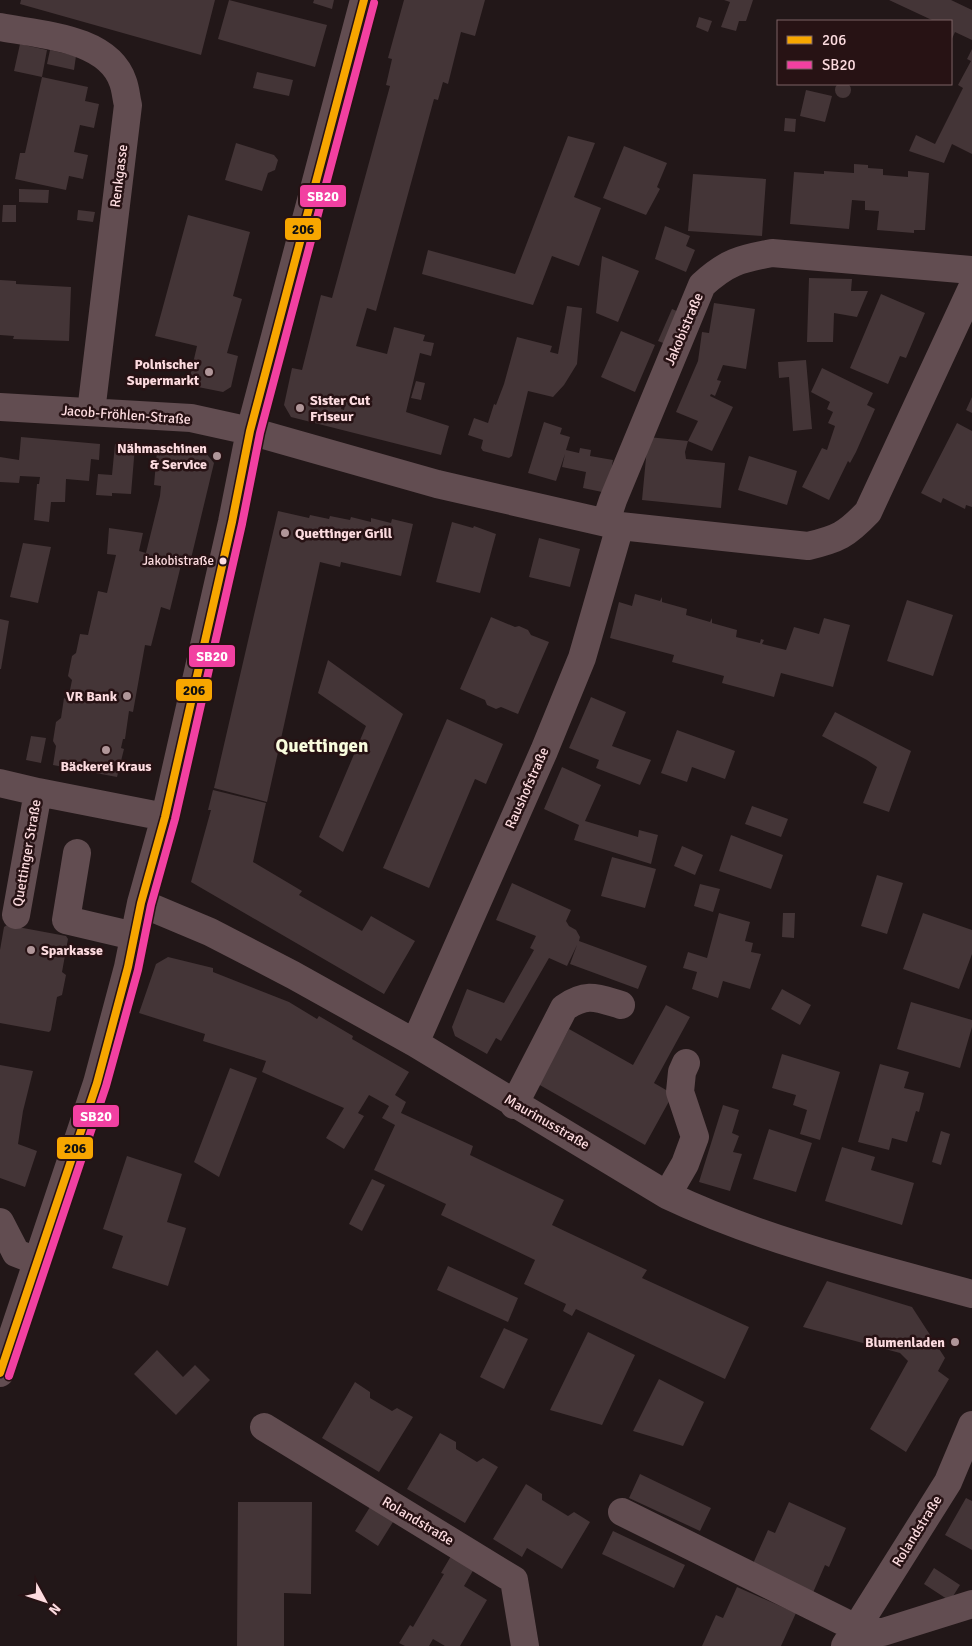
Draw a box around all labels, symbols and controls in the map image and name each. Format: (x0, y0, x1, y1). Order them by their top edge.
legend (777, 20, 952, 85)
text: 206 (822, 31, 846, 49)
text: SB20 (822, 56, 856, 74)
street label: Renkgasse (107, 143, 131, 209)
line badge: SB20 (299, 184, 347, 208)
text: SB20 (307, 188, 339, 205)
line badge: 206 (284, 217, 322, 241)
text: 206 (292, 221, 315, 238)
street label: Jakobistraße (661, 290, 707, 368)
place label: Polnischer Supermarkt (127, 356, 200, 389)
marker: Polnischer Supermarkt (203, 366, 215, 378)
place label: Sister Cut Friseur (310, 392, 371, 425)
street label: Jacob-Fröhlen-Straße (61, 402, 191, 428)
marker: Sister Cut Friseur (294, 402, 306, 414)
place label: Nähmaschinen & Service (117, 440, 207, 473)
marker: Nähmaschinen & Service (211, 450, 223, 462)
place label: Quettinger Grill (295, 525, 393, 542)
marker: Quettinger Grill (279, 527, 291, 539)
place label: Jakobistraße (142, 553, 214, 569)
marker: Jakobistraße (218, 556, 228, 566)
line badge: SB20 (188, 644, 236, 668)
text: SB20 (196, 648, 228, 665)
line badge: 206 (175, 678, 213, 702)
text: 206 (183, 682, 206, 699)
place label: VR Bank (66, 688, 118, 705)
marker: VR Bank (121, 690, 133, 702)
district label: Quettingen (276, 734, 368, 758)
marker: Bäckerei Kraus (100, 744, 112, 756)
street label: Raushofstraße (501, 745, 553, 831)
place label: Bäckerei Kraus (60, 758, 152, 775)
street label: Quettinger Straße (9, 798, 45, 908)
place label: Sparkasse (41, 942, 103, 959)
marker: Sparkasse (25, 944, 37, 956)
street label: Maurinusstraße (501, 1091, 593, 1153)
line badge: SB20 (72, 1104, 120, 1128)
text: SB20 (80, 1108, 112, 1125)
line badge: 206 (56, 1136, 94, 1160)
text: 206 (64, 1140, 87, 1157)
place label: Blumenladen (865, 1334, 945, 1351)
marker: Blumenladen (949, 1336, 961, 1348)
street label: Rolandstraße (888, 1492, 946, 1570)
street label: Rolandstraße (379, 1493, 457, 1549)
north arrow (20, 1576, 70, 1626)
text: N (45, 1600, 64, 1618)

